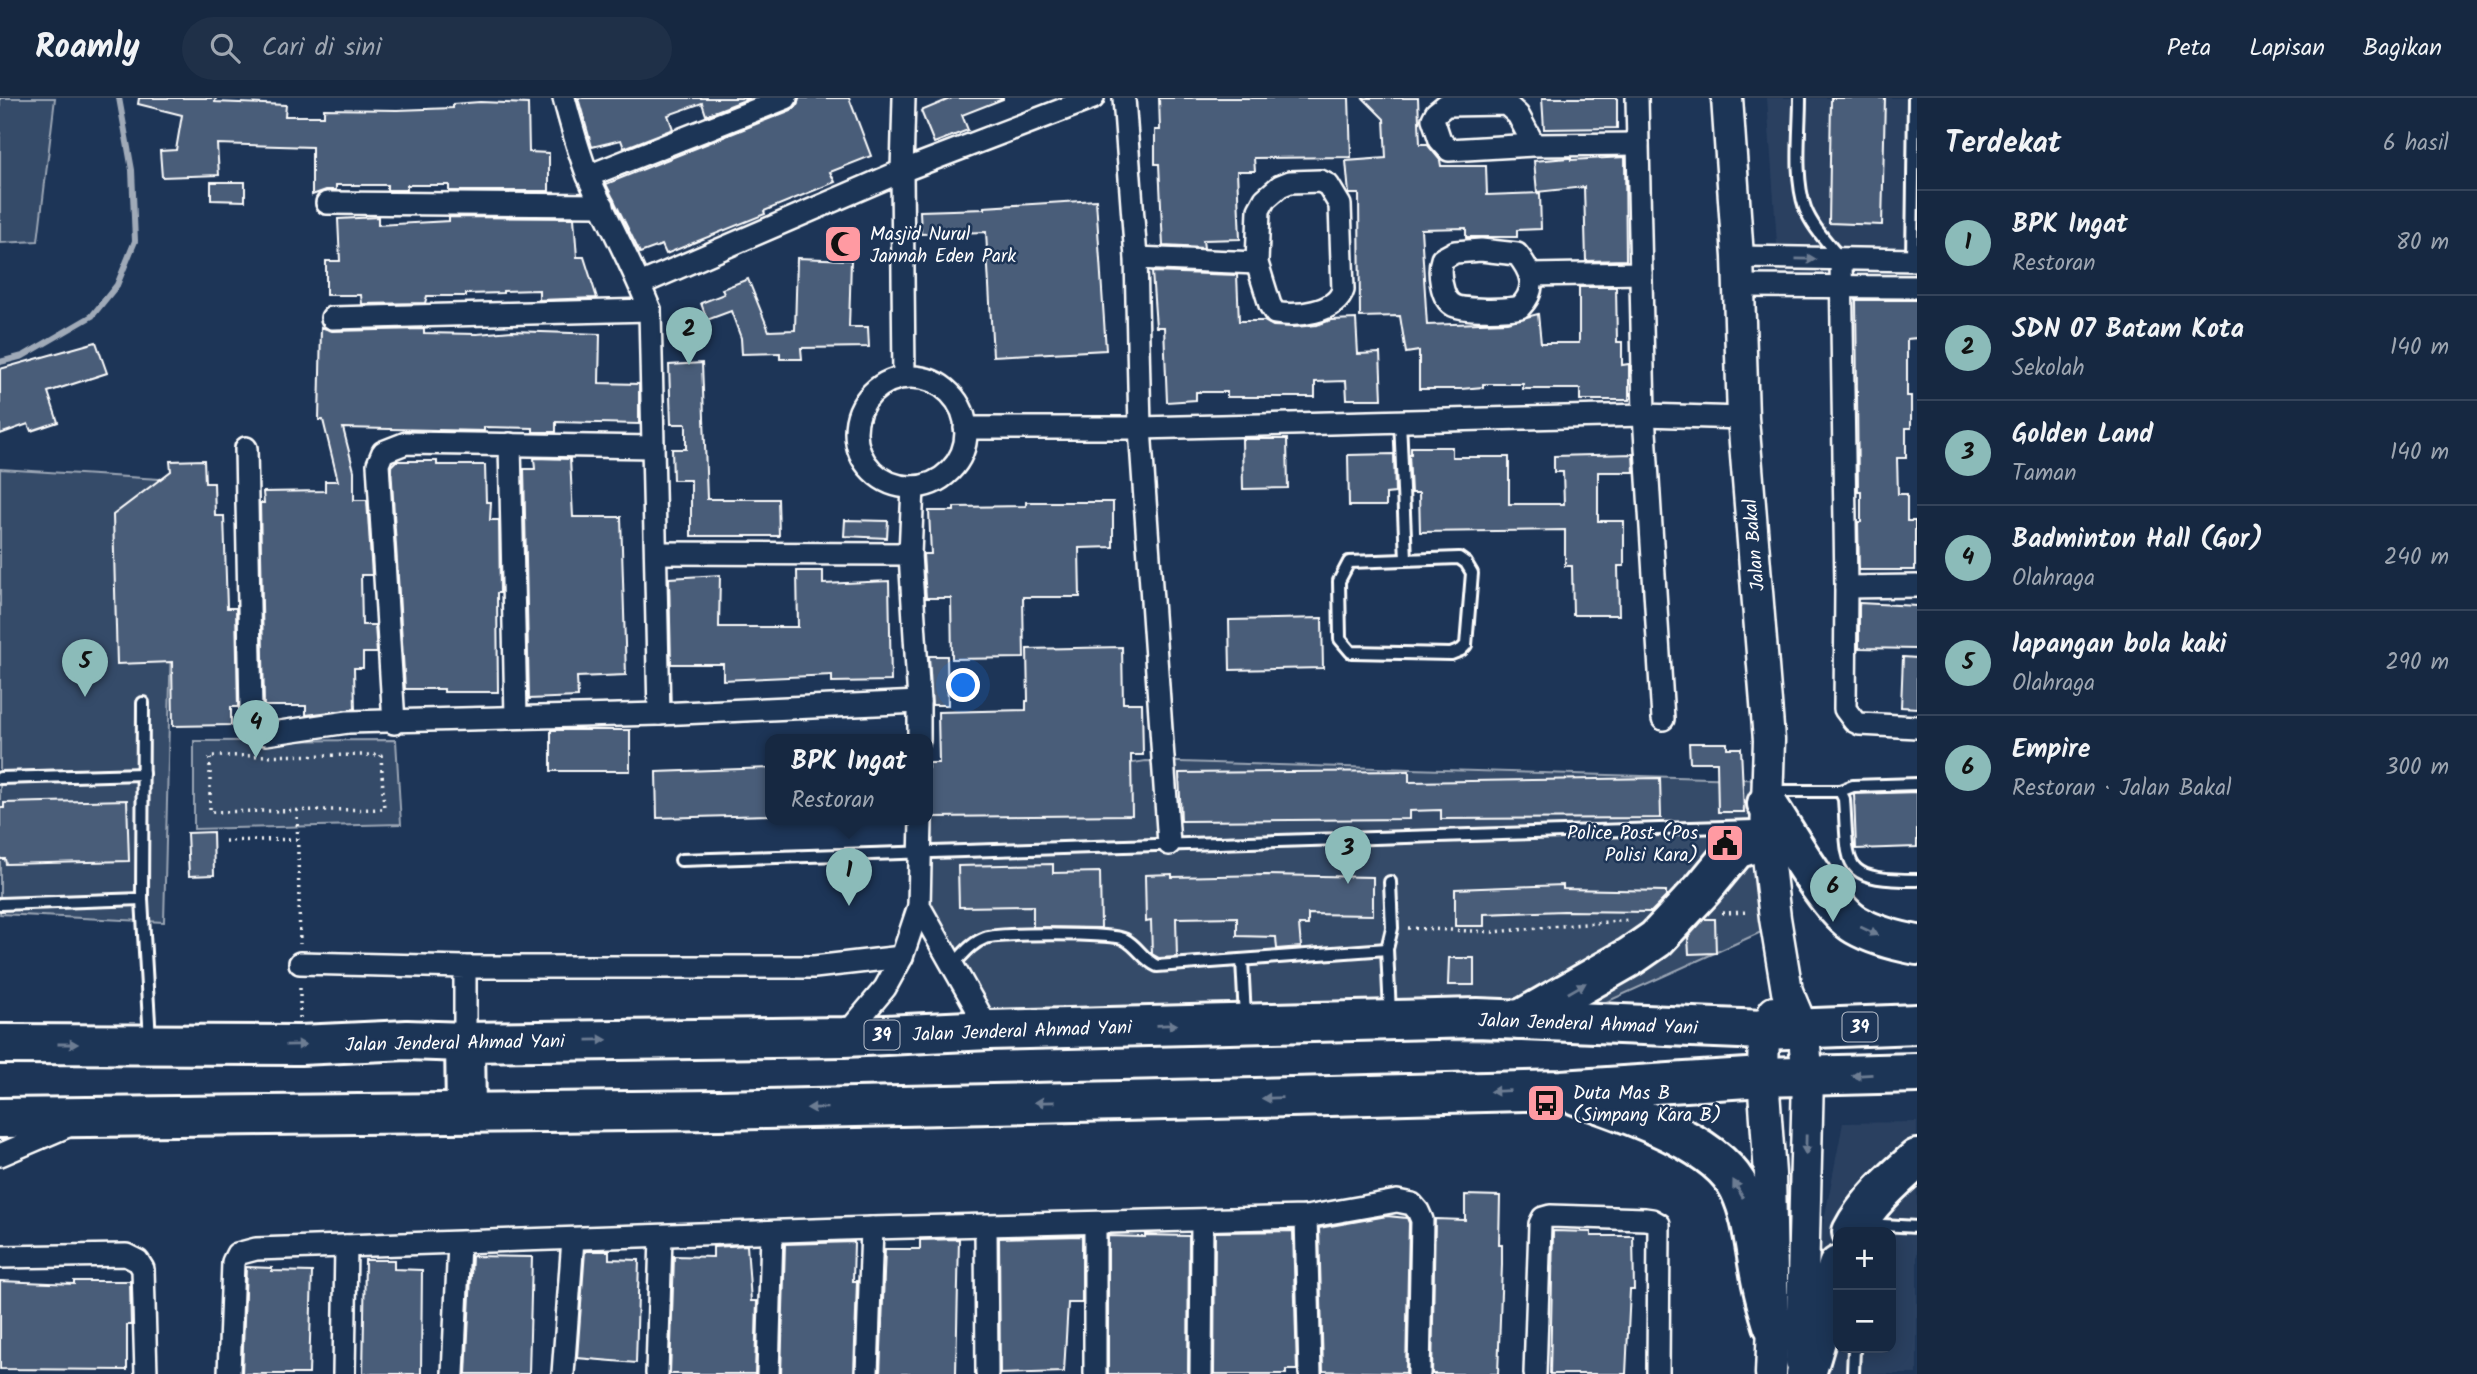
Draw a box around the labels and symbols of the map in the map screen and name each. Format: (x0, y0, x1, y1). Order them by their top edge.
place label: Masjid Nurul Jannah Eden Park (870, 220, 1016, 272)
mosque icon: Masjid Nurul Jannah Eden Park (822, 223, 864, 265)
one-way arrow (1796, 253, 1818, 264)
pin: 2 (666, 307, 712, 365)
street label: Jalan Bakal (1736, 497, 1774, 592)
pin: 5 (62, 639, 108, 697)
your location (946, 668, 980, 702)
pin: 4 (233, 700, 279, 758)
place label: Police Post (Pos Polisi Kara) (1567, 819, 1698, 871)
public building icon: Police Post (Pos Polisi Kara) (1704, 822, 1746, 864)
pin: 3 (1325, 826, 1371, 884)
pin: 1 (826, 848, 872, 906)
pin: 6 (1810, 864, 1856, 922)
one-way arrow (1859, 925, 1879, 937)
one-way arrow (1568, 981, 1587, 994)
street label: Jalan Jenderal Ahmad Yani (1478, 1006, 1700, 1044)
road number: 39 (1842, 1012, 1878, 1042)
street label: Jalan Jenderal Ahmad Yani (912, 1013, 1134, 1051)
road number: 39 (864, 1020, 900, 1050)
one-way arrow (1156, 1020, 1178, 1031)
street label: Jalan Jenderal Ahmad Yani (345, 1027, 567, 1061)
one-way arrow (586, 1034, 608, 1046)
one-way arrow (57, 1038, 79, 1050)
one-way arrow (285, 1039, 307, 1051)
one-way arrow (1851, 1070, 1873, 1081)
place label: Duta Mas B (Simpang Kara B) (1573, 1079, 1721, 1131)
bus stop icon: Duta Mas B (Simpang Kara B) (1525, 1082, 1567, 1124)
one-way arrow (1488, 1086, 1510, 1097)
one-way arrow (1261, 1092, 1283, 1103)
one-way arrow (1034, 1096, 1056, 1108)
one-way arrow (806, 1102, 828, 1113)
one-way arrow (1800, 1134, 1812, 1156)
one-way arrow (1732, 1179, 1744, 1199)

